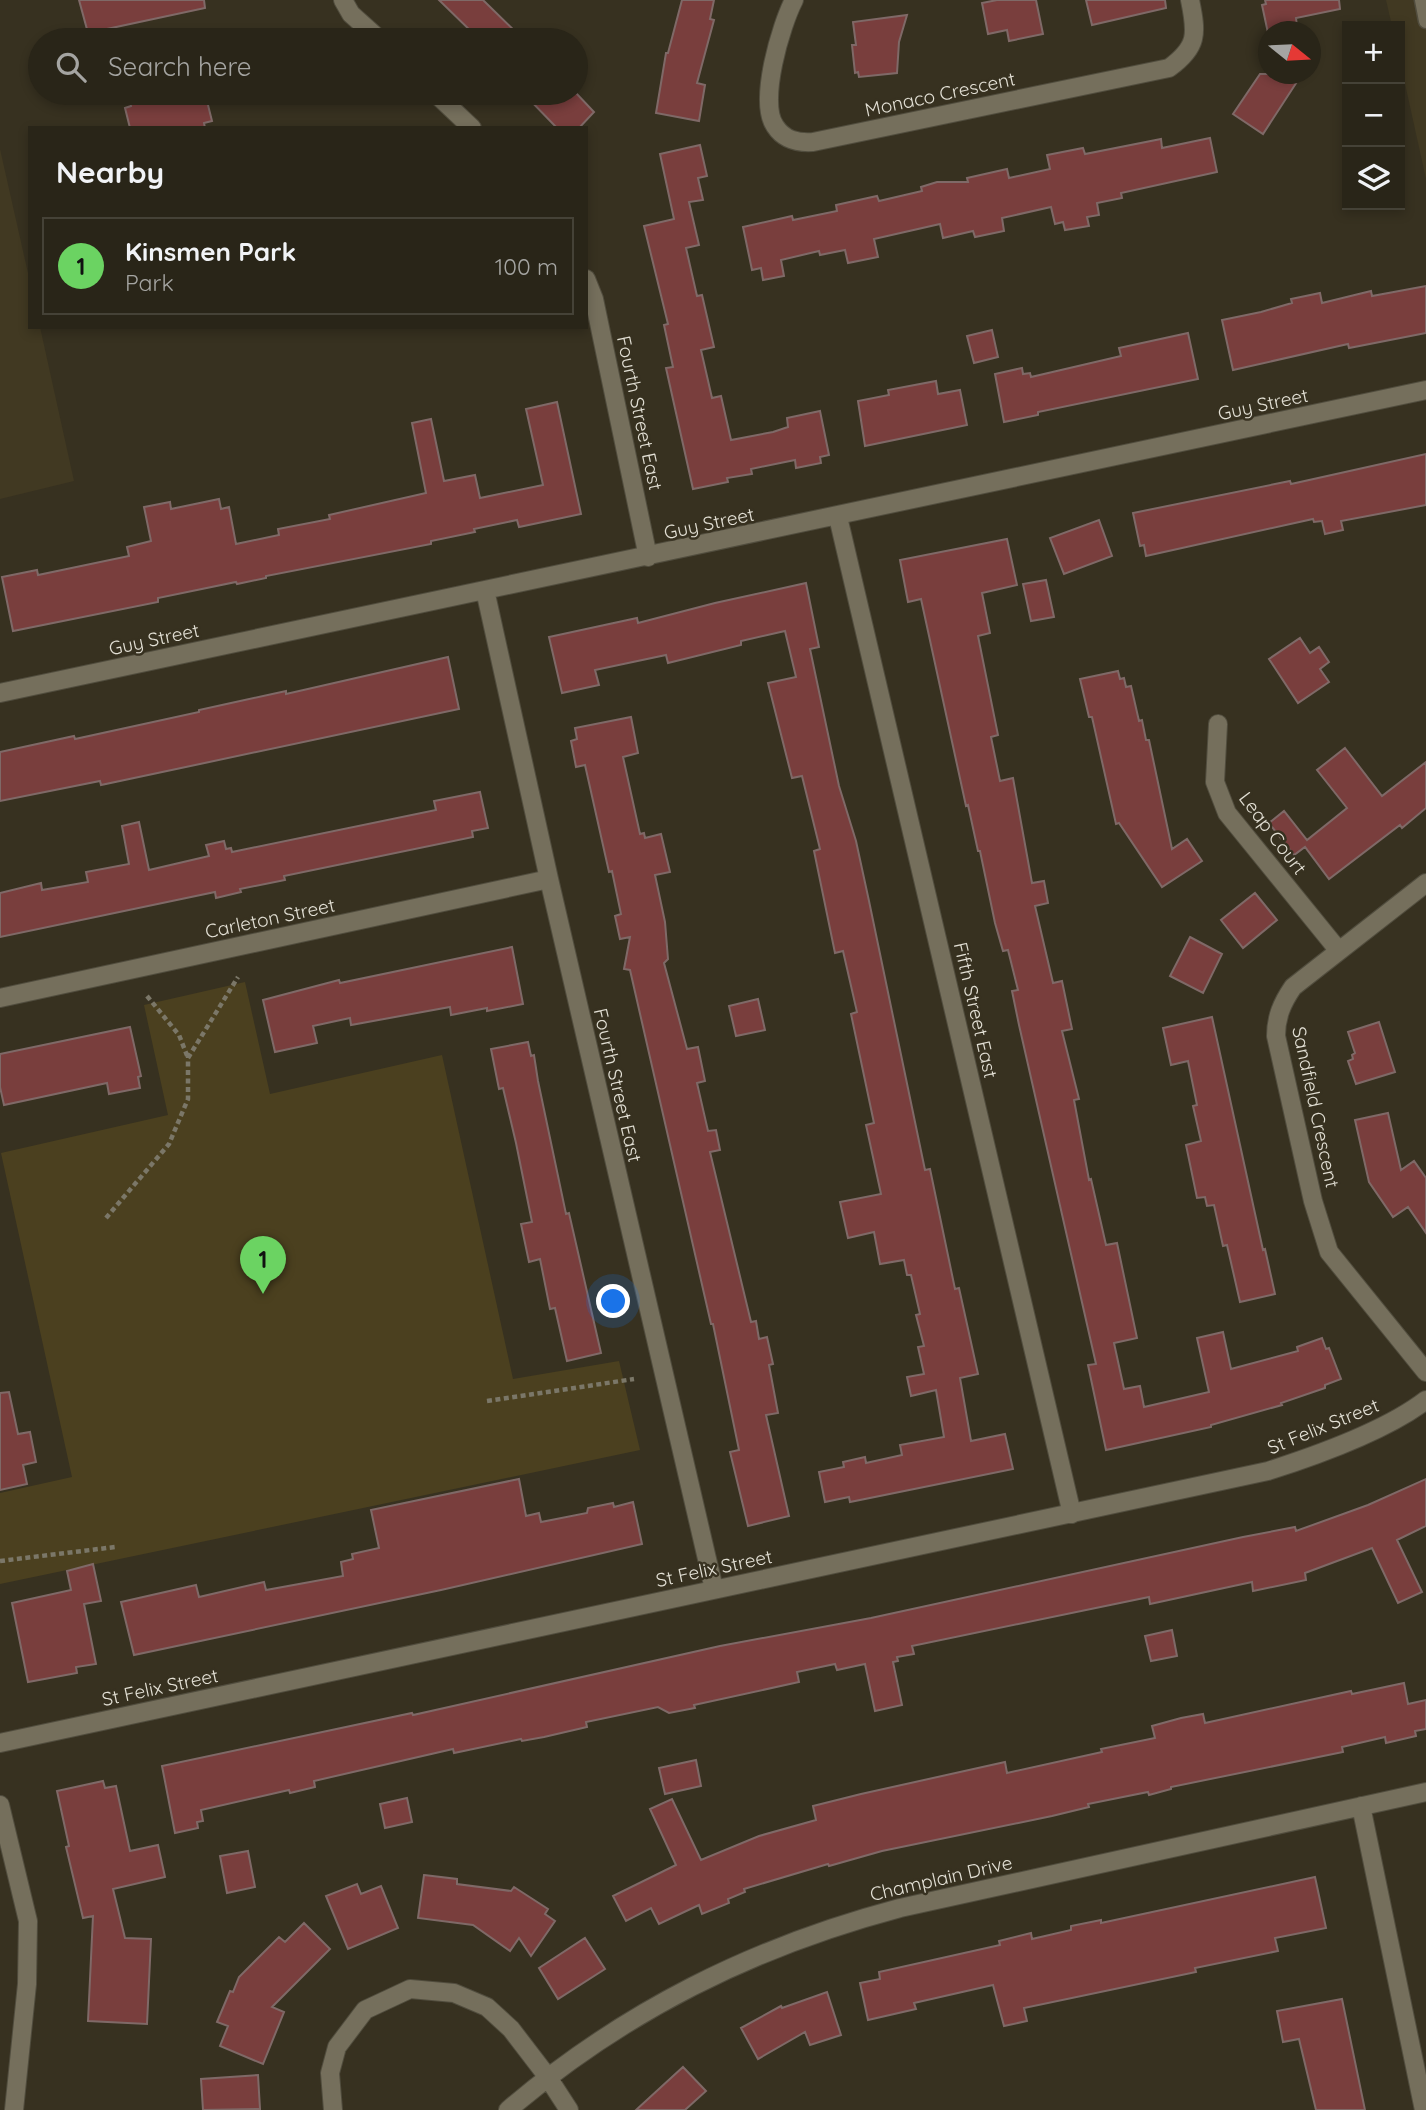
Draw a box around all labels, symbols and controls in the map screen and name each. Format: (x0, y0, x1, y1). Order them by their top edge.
north arrow (1258, 21, 1321, 84)
map controls (1342, 21, 1405, 210)
button: + (1342, 21, 1405, 84)
search box (28, 28, 588, 105)
icon: search (52, 48, 90, 86)
text: Search here (108, 50, 252, 83)
street label: Monaco Crescent (863, 66, 1017, 122)
button: − (1342, 84, 1405, 147)
button: layers (1342, 147, 1405, 210)
text: Nearby (56, 153, 164, 191)
text: Kinsmen Park (125, 235, 296, 268)
text: 1 (77, 252, 85, 281)
text: 100 m (495, 252, 558, 281)
text: Park (125, 268, 174, 297)
street label: Fourth Street East (612, 334, 668, 492)
street label: Guy Street (1216, 383, 1310, 425)
street label: Guy Street (662, 502, 756, 544)
street label: Guy Street (107, 618, 201, 660)
street label: Leap Court (1234, 787, 1312, 879)
street label: Carleton Street (203, 893, 337, 943)
street label: Fifth Street East (949, 940, 1003, 1080)
street label: Fourth Street East (589, 1006, 647, 1164)
street label: Sandfield Crescent (1287, 1024, 1345, 1190)
pin: 1 (240, 1236, 286, 1294)
your location (596, 1284, 630, 1318)
street label: St Felix Street (1264, 1393, 1382, 1459)
street label: St Felix Street (654, 1544, 774, 1592)
street label: St Felix Street (100, 1663, 220, 1711)
street label: Champlain Drive (867, 1850, 1015, 1906)

